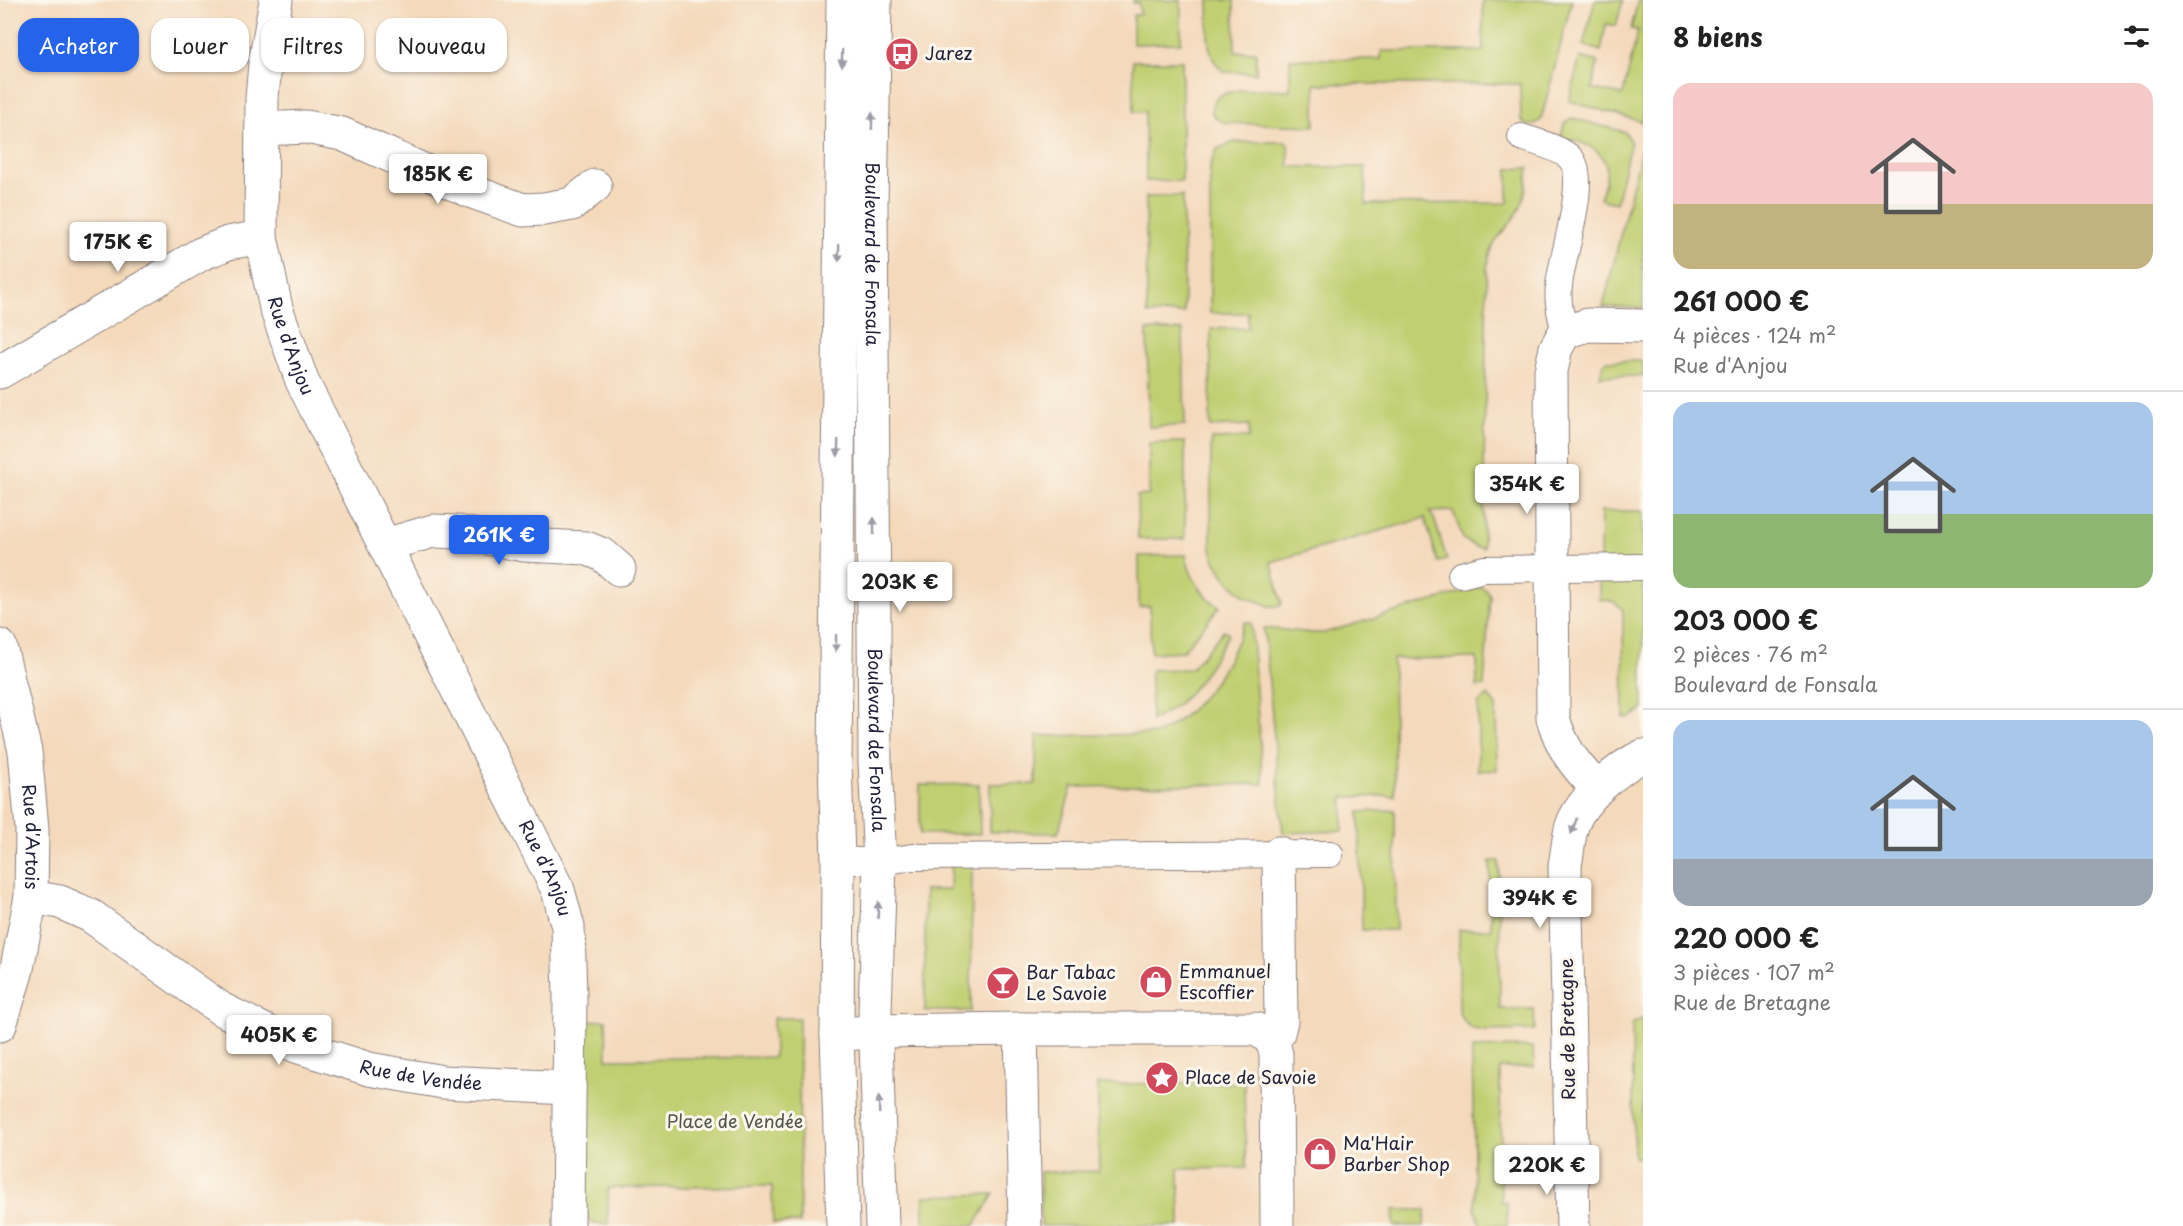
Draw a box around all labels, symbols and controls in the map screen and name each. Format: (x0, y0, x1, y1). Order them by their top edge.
text: 8 biens (1673, 17, 1763, 56)
chip: Acheter (18, 18, 139, 72)
chip: Louer (151, 18, 249, 72)
chip: Filtres (261, 18, 364, 72)
chip: Nouveau (376, 18, 507, 72)
icon: filters (2120, 20, 2153, 53)
bus stop icon: Jarez (884, 36, 920, 72)
place label: Jarez (925, 39, 973, 66)
one-way arrow (837, 49, 847, 68)
one-way arrow (867, 111, 877, 130)
icon: home (1859, 122, 1967, 230)
pin: 185K € (389, 154, 487, 205)
text: 185K € (403, 158, 473, 188)
street label: Boulevard de Fonsala (859, 162, 887, 347)
pin: 175K € (69, 222, 167, 273)
text: 175K € (83, 226, 153, 256)
one-way arrow (834, 244, 844, 263)
text: 261 000 € (1673, 281, 1809, 320)
street label: Rue d'Anjou (262, 294, 322, 399)
text: 4 pièces · 124 m² (1673, 320, 1836, 350)
text: Rue d'Anjou (1673, 350, 1788, 380)
one-way arrow (833, 439, 842, 458)
icon: home (1859, 441, 1967, 549)
pin: 354K € (1478, 464, 1576, 515)
text: 354K € (1489, 468, 1565, 498)
pin: 261K € (450, 515, 548, 566)
one-way arrow (869, 516, 878, 535)
text: 261K € (463, 519, 535, 549)
pin: 203K € (851, 562, 949, 613)
text: 203K € (861, 566, 939, 596)
text: 203 000 € (1673, 600, 1818, 639)
one-way arrow (831, 634, 841, 653)
text: 2 pièces · 76 m² (1673, 639, 1828, 669)
street label: Boulevard de Fonsala (862, 648, 894, 833)
text: Boulevard de Fonsala (1673, 669, 1878, 699)
icon: home (1859, 759, 1967, 867)
street label: Rue d'Artois (16, 783, 47, 890)
street label: Rue d'Anjou (513, 815, 579, 919)
one-way arrow (1569, 817, 1579, 835)
pin: 394K € (1491, 878, 1589, 929)
text: 394K € (1502, 882, 1578, 912)
one-way arrow (874, 900, 883, 919)
text: 220 000 € (1673, 918, 1819, 957)
place label: Emmanuel Escoffier (1179, 957, 1271, 1005)
text: 3 pièces · 107 m² (1673, 957, 1835, 987)
place label: Bar Tabac Le Savoie (1026, 958, 1116, 1006)
street label: Rue de Bretagne (1552, 958, 1581, 1100)
shop icon: Emmanuel Escoffier (1138, 964, 1174, 1000)
bar icon: Bar Tabac Le Savoie (985, 965, 1021, 1001)
text: Rue de Bretagne (1673, 987, 1831, 1017)
pin: 405K € (230, 1015, 328, 1066)
text: 405K € (240, 1019, 318, 1049)
street label: Rue de Vendée (357, 1052, 483, 1096)
place icon: Place de Savoie (1144, 1060, 1180, 1096)
place label: Place de Savoie (1185, 1063, 1316, 1090)
one-way arrow (874, 1095, 883, 1114)
park label: Place de Vendée (667, 1107, 803, 1134)
place label: Ma'Hair Barber Shop (1343, 1129, 1450, 1177)
shop icon: Ma'Hair Barber Shop (1302, 1136, 1338, 1172)
pin: 220K € (1498, 1145, 1596, 1196)
text: 220K € (1508, 1149, 1586, 1179)

